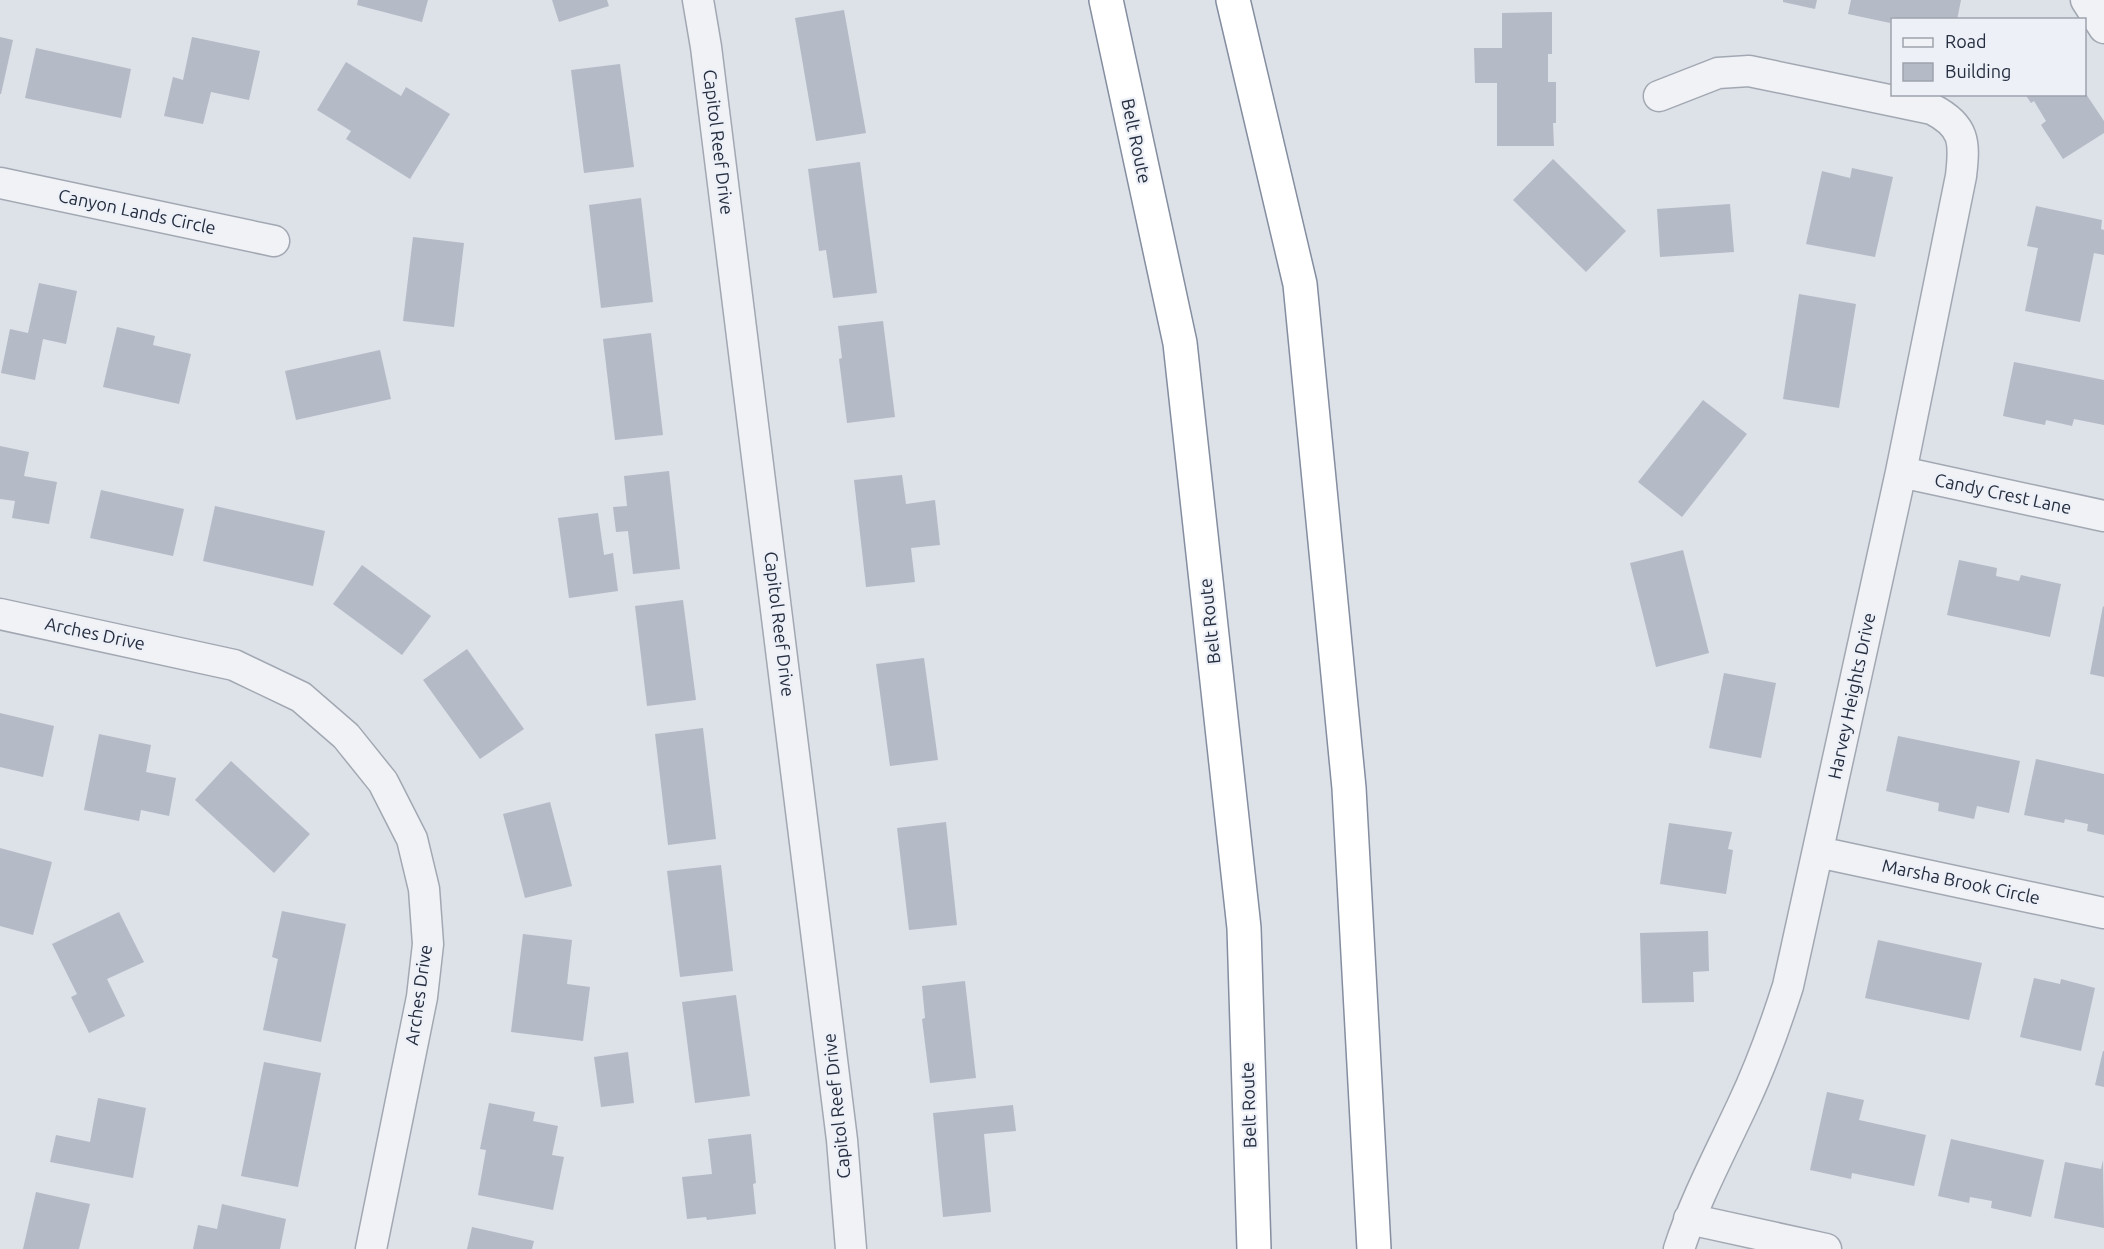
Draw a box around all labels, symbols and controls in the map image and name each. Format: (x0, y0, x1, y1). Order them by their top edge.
legend (1891, 18, 2086, 96)
text: Road (1945, 31, 1987, 51)
text: Building (1945, 61, 2011, 81)
street label: Capitol Reef Drive (700, 68, 738, 216)
street label: Belt Route (1118, 97, 1156, 185)
street label: Canyon Lands Circle (57, 185, 218, 237)
street label: Candy Crest Lane (1933, 469, 2073, 517)
street label: Capitol Reef Drive (761, 550, 799, 698)
street label: Belt Route (1195, 577, 1223, 665)
street label: Harvey Heights Drive (1824, 611, 1878, 781)
street label: Arches Drive (43, 613, 147, 653)
street label: Marsha Brook Circle (1880, 855, 2042, 908)
street label: Arches Drive (401, 943, 435, 1047)
street label: Capitol Reef Drive (818, 1032, 854, 1180)
street label: Belt Route (1237, 1062, 1259, 1148)

